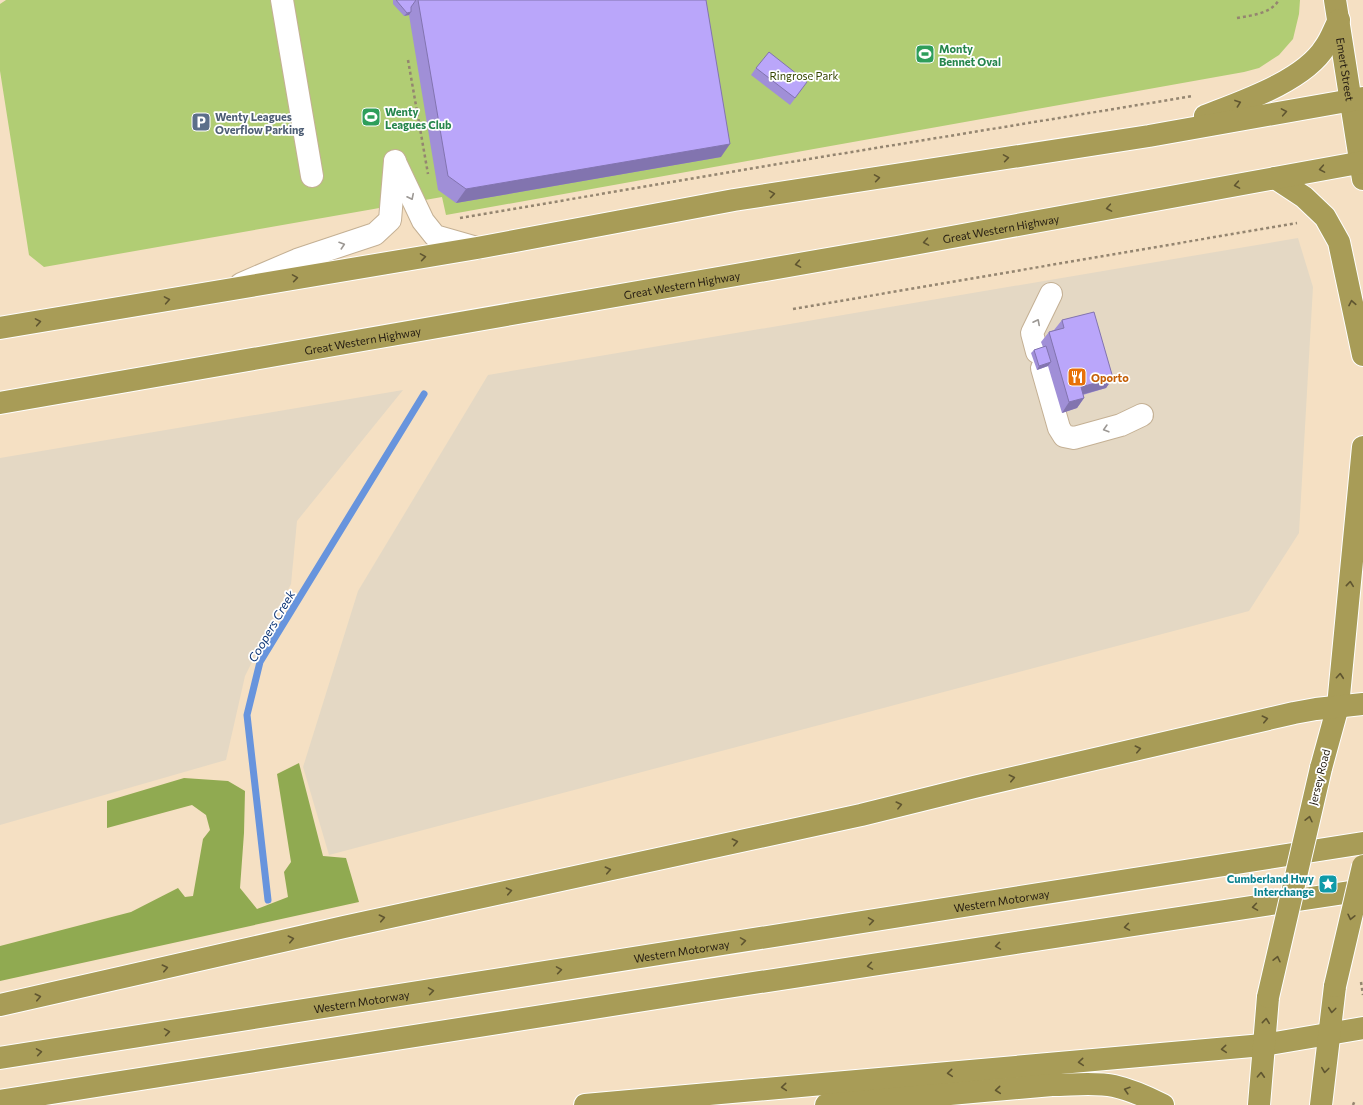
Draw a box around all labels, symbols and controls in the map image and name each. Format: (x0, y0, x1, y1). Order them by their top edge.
street label: Emert Street (1334, 36, 1357, 102)
place label: Monty Bennet Oval (939, 42, 1001, 68)
sports icon: Monty Bennet Oval (914, 43, 936, 65)
park label: Ringrose Park (769, 69, 839, 82)
one-way arrow (1235, 100, 1242, 108)
place label: Wenty Leagues Club (385, 105, 452, 131)
sports icon: Wenty Leagues Club (360, 106, 382, 128)
one-way arrow (1281, 108, 1287, 117)
place label: Wenty Leagues Overflow Parking (215, 110, 304, 136)
parking icon: Wenty Leagues Overflow Parking (190, 111, 212, 133)
one-way arrow (1003, 154, 1009, 163)
one-way arrow (1319, 165, 1326, 173)
one-way arrow (874, 174, 880, 183)
one-way arrow (1234, 180, 1240, 189)
one-way arrow (769, 190, 776, 199)
one-way arrow (406, 193, 414, 200)
one-way arrow (1106, 204, 1112, 212)
street label: Great Western Highway (942, 211, 1060, 245)
one-way arrow (923, 237, 929, 245)
one-way arrow (339, 241, 346, 250)
one-way arrow (420, 253, 426, 262)
one-way arrow (795, 259, 801, 268)
street label: Great Western Highway (622, 268, 741, 301)
one-way arrow (292, 274, 298, 283)
one-way arrow (163, 296, 170, 305)
one-way arrow (1348, 300, 1357, 307)
one-way arrow (35, 318, 42, 327)
one-way arrow (1032, 319, 1040, 326)
street label: Great Western Highway (303, 323, 422, 356)
restaurant icon: Oporto (1066, 366, 1088, 388)
place label: Oporto (1091, 371, 1129, 384)
one-way arrow (1103, 424, 1110, 433)
one-way arrow (1345, 581, 1354, 587)
water label: Coopers Creek (245, 587, 297, 664)
one-way arrow (1336, 673, 1345, 679)
one-way arrow (1262, 716, 1268, 724)
one-way arrow (1135, 745, 1141, 753)
street label: Jersey Road (1306, 748, 1333, 807)
one-way arrow (1008, 775, 1015, 783)
one-way arrow (896, 802, 902, 810)
one-way arrow (1305, 816, 1313, 822)
one-way arrow (732, 839, 738, 847)
one-way arrow (605, 866, 611, 874)
place label: Cumberland Hwy Interchange (1227, 872, 1314, 898)
place icon: Cumberland Hwy Interchange (1317, 873, 1339, 895)
street label: Western Motorway (953, 886, 1051, 914)
one-way arrow (506, 888, 512, 896)
one-way arrow (1252, 902, 1258, 911)
one-way arrow (1347, 914, 1355, 920)
one-way arrow (379, 915, 385, 923)
one-way arrow (868, 917, 874, 926)
one-way arrow (1124, 922, 1130, 931)
one-way arrow (288, 935, 295, 943)
street label: Western Motorway (633, 936, 731, 964)
one-way arrow (740, 937, 746, 946)
one-way arrow (995, 941, 1001, 950)
one-way arrow (1272, 956, 1280, 963)
one-way arrow (867, 961, 873, 970)
one-way arrow (162, 964, 168, 972)
one-way arrow (556, 966, 562, 975)
street label: Western Motorway (313, 987, 411, 1015)
one-way arrow (428, 987, 434, 996)
one-way arrow (35, 993, 41, 1001)
one-way arrow (1327, 1007, 1336, 1013)
one-way arrow (1261, 1018, 1270, 1024)
one-way arrow (164, 1028, 170, 1037)
one-way arrow (1221, 1044, 1227, 1053)
one-way arrow (35, 1048, 42, 1057)
one-way arrow (1078, 1057, 1084, 1066)
one-way arrow (1320, 1067, 1329, 1073)
one-way arrow (947, 1069, 953, 1078)
one-way arrow (1257, 1072, 1265, 1078)
one-way arrow (781, 1083, 787, 1092)
one-way arrow (995, 1085, 1001, 1094)
one-way arrow (1124, 1086, 1131, 1095)

